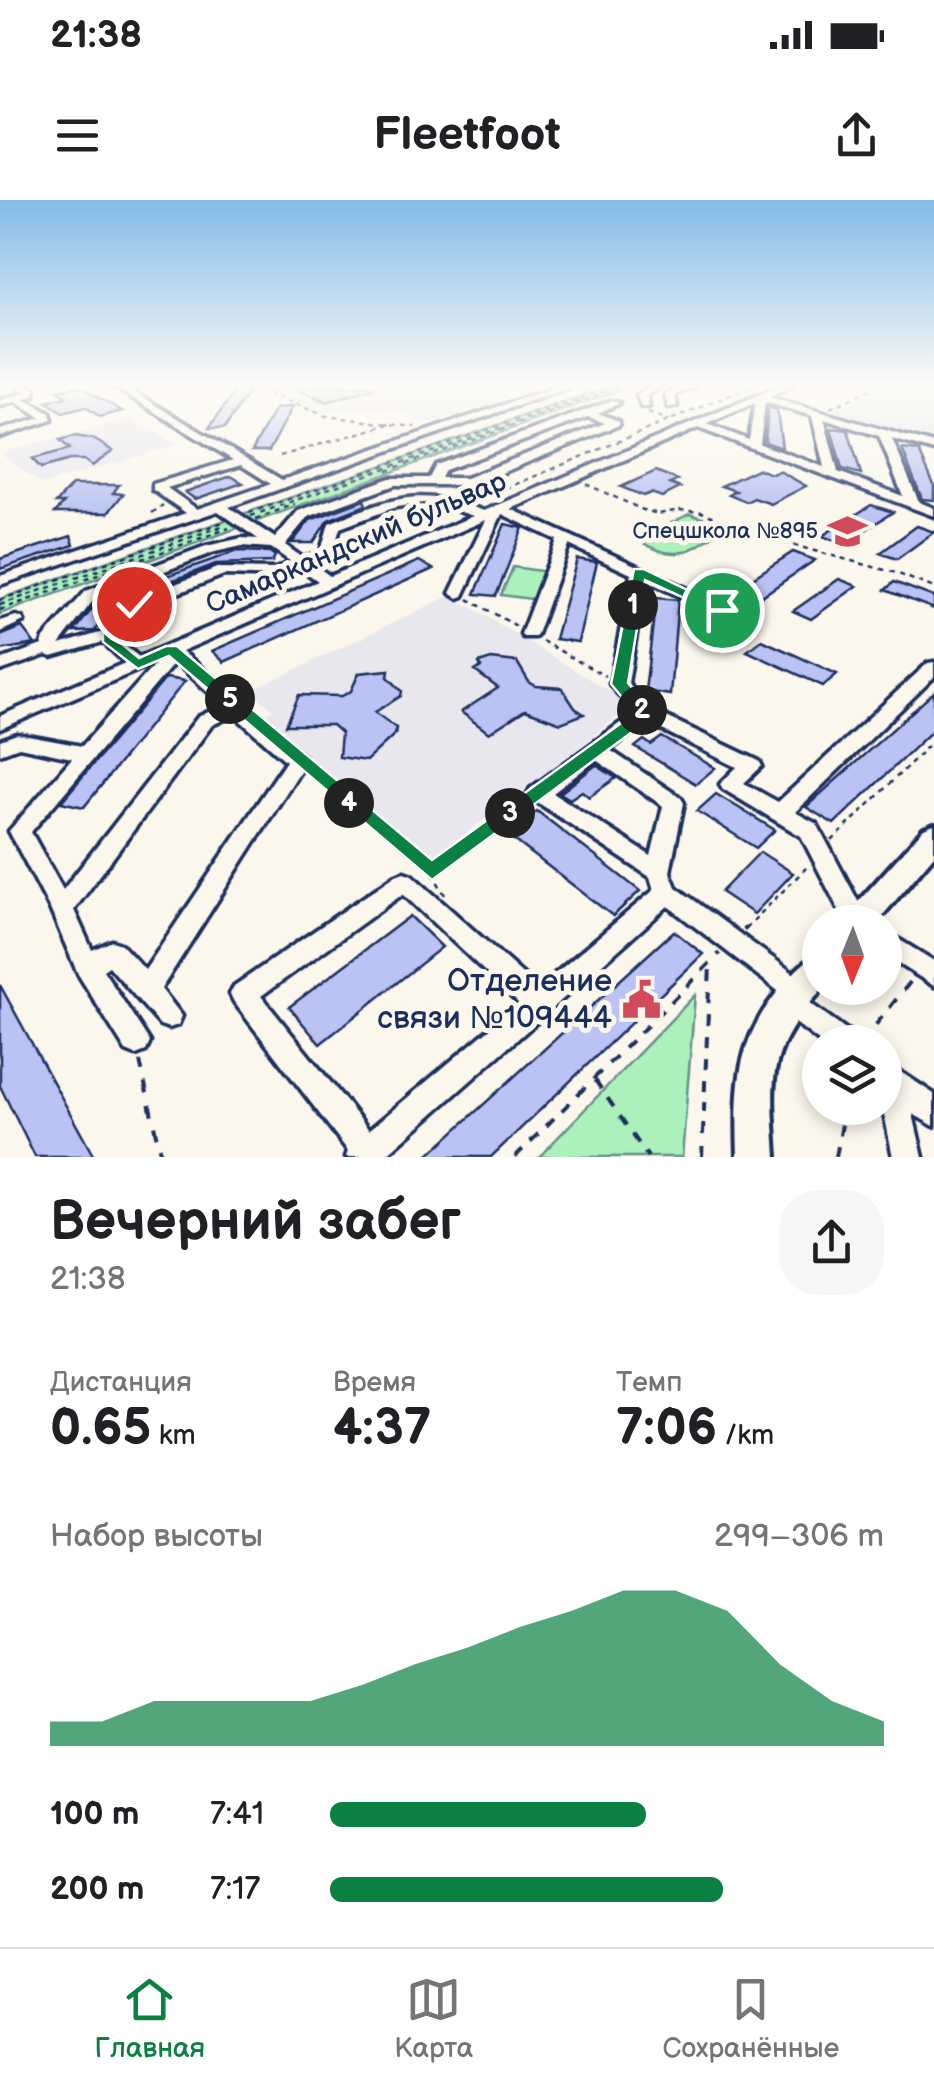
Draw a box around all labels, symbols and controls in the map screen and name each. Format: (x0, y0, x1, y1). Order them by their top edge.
text: 21:38 (50, 13, 142, 58)
icon: menu (50, 108, 105, 163)
text: Fleetfoot (373, 108, 561, 163)
icon: share (829, 108, 884, 163)
street label: Самаркандский бульвар (201, 465, 511, 621)
school or university icon: Спецшкола №895 (827, 510, 869, 552)
place label: Спецшкола №895 (632, 518, 818, 545)
pin (92, 562, 177, 647)
pin (680, 568, 765, 653)
icon: check (107, 577, 162, 632)
pin: 1 (608, 580, 658, 630)
icon: arrive (695, 583, 750, 638)
text: 1 (627, 588, 639, 621)
pin: 5 (205, 674, 255, 724)
text: 5 (222, 682, 238, 715)
pin: 2 (617, 685, 667, 735)
text: 2 (634, 693, 650, 726)
pin: 4 (324, 778, 374, 828)
text: 4 (341, 786, 357, 819)
pin: 3 (485, 788, 535, 838)
text: 3 (502, 796, 518, 829)
north arrow (802, 905, 902, 1005)
map controls (802, 905, 902, 1125)
place label: Отделение связи №109444 (377, 962, 612, 1038)
public building icon: Отделение связи №109444 (621, 978, 663, 1020)
button: layers (802, 1025, 902, 1125)
text: Вечерний забег (50, 1189, 461, 1256)
button: share (779, 1190, 884, 1295)
text: 21:38 (50, 1260, 126, 1299)
text: Дистанция (50, 1366, 192, 1399)
text: Время (333, 1366, 416, 1399)
text: Темп (616, 1366, 683, 1399)
text: 0.65 (50, 1399, 151, 1459)
text: 4:37 (333, 1399, 431, 1459)
text: 7:06 (616, 1399, 717, 1459)
text: km (151, 1419, 196, 1452)
text: /km (717, 1419, 774, 1452)
text: Набор высоты (50, 1517, 263, 1556)
text: 299–306 m (714, 1517, 884, 1556)
text: 100 m (50, 1795, 139, 1834)
text: 7:41 (210, 1795, 264, 1834)
text: 200 m (50, 1870, 144, 1909)
text: 7:17 (210, 1870, 260, 1909)
tab: Главная (95, 1972, 205, 2065)
tab: Карта (394, 1972, 473, 2065)
tab: Сохранённые (662, 1972, 839, 2065)

